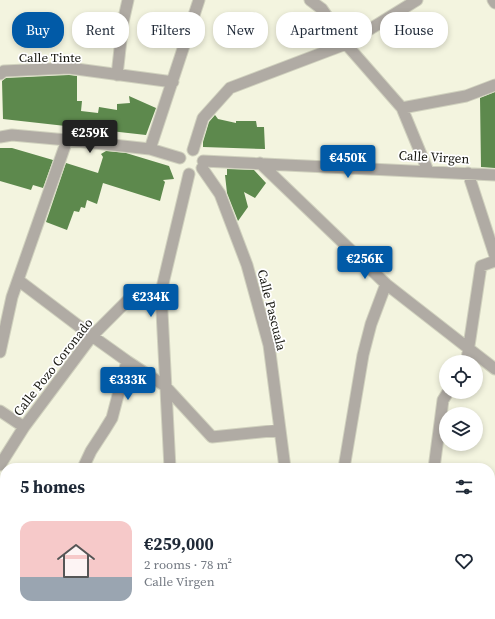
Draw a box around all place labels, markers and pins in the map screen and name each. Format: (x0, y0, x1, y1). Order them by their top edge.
pin: €259K (62, 120, 118, 154)
pin: €450K (320, 145, 376, 179)
pin: €256K (337, 246, 393, 280)
pin: €234K (123, 284, 179, 318)
pin: €333K (100, 367, 156, 401)

